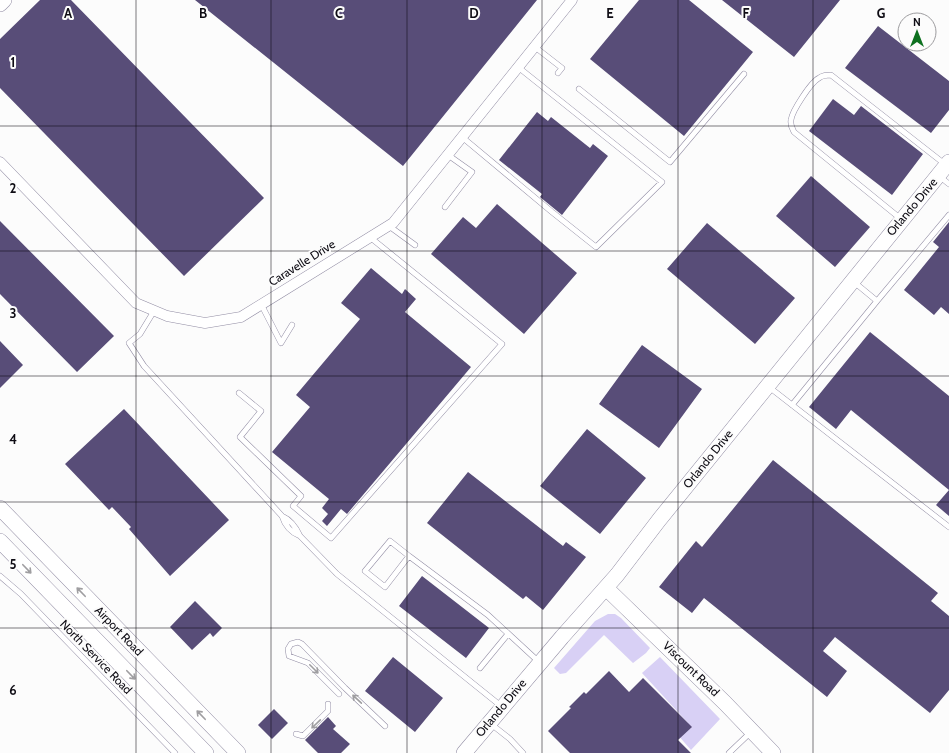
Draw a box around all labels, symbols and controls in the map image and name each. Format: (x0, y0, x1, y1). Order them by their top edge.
text: A (64, 5, 73, 21)
text: B (199, 5, 207, 21)
text: C (335, 5, 343, 21)
text: D (469, 5, 479, 21)
text: E (606, 5, 614, 21)
text: F (743, 5, 750, 21)
text: G (877, 5, 886, 21)
north arrow (897, 12, 937, 52)
text: N (913, 15, 921, 29)
text: 1 (11, 54, 15, 70)
street label: Orlando Drive (883, 175, 940, 239)
text: 2 (10, 180, 17, 196)
street label: Caravelle Drive (266, 236, 338, 289)
text: 3 (9, 305, 17, 321)
street label: Orlando Drive (679, 426, 736, 491)
text: 4 (9, 431, 17, 447)
text: 5 (10, 556, 17, 572)
one-way arrow (22, 564, 32, 574)
one-way arrow (77, 587, 86, 597)
street label: Airport Road (92, 603, 147, 659)
street label: North Service Road (57, 616, 136, 697)
street label: Viscount Road (660, 638, 723, 699)
one-way arrow (309, 664, 319, 674)
one-way arrow (126, 670, 136, 680)
street label: Orlando Drive (472, 676, 529, 740)
text: 6 (9, 682, 17, 698)
one-way arrow (352, 695, 362, 704)
one-way arrow (197, 710, 206, 720)
one-way arrow (311, 719, 321, 729)

